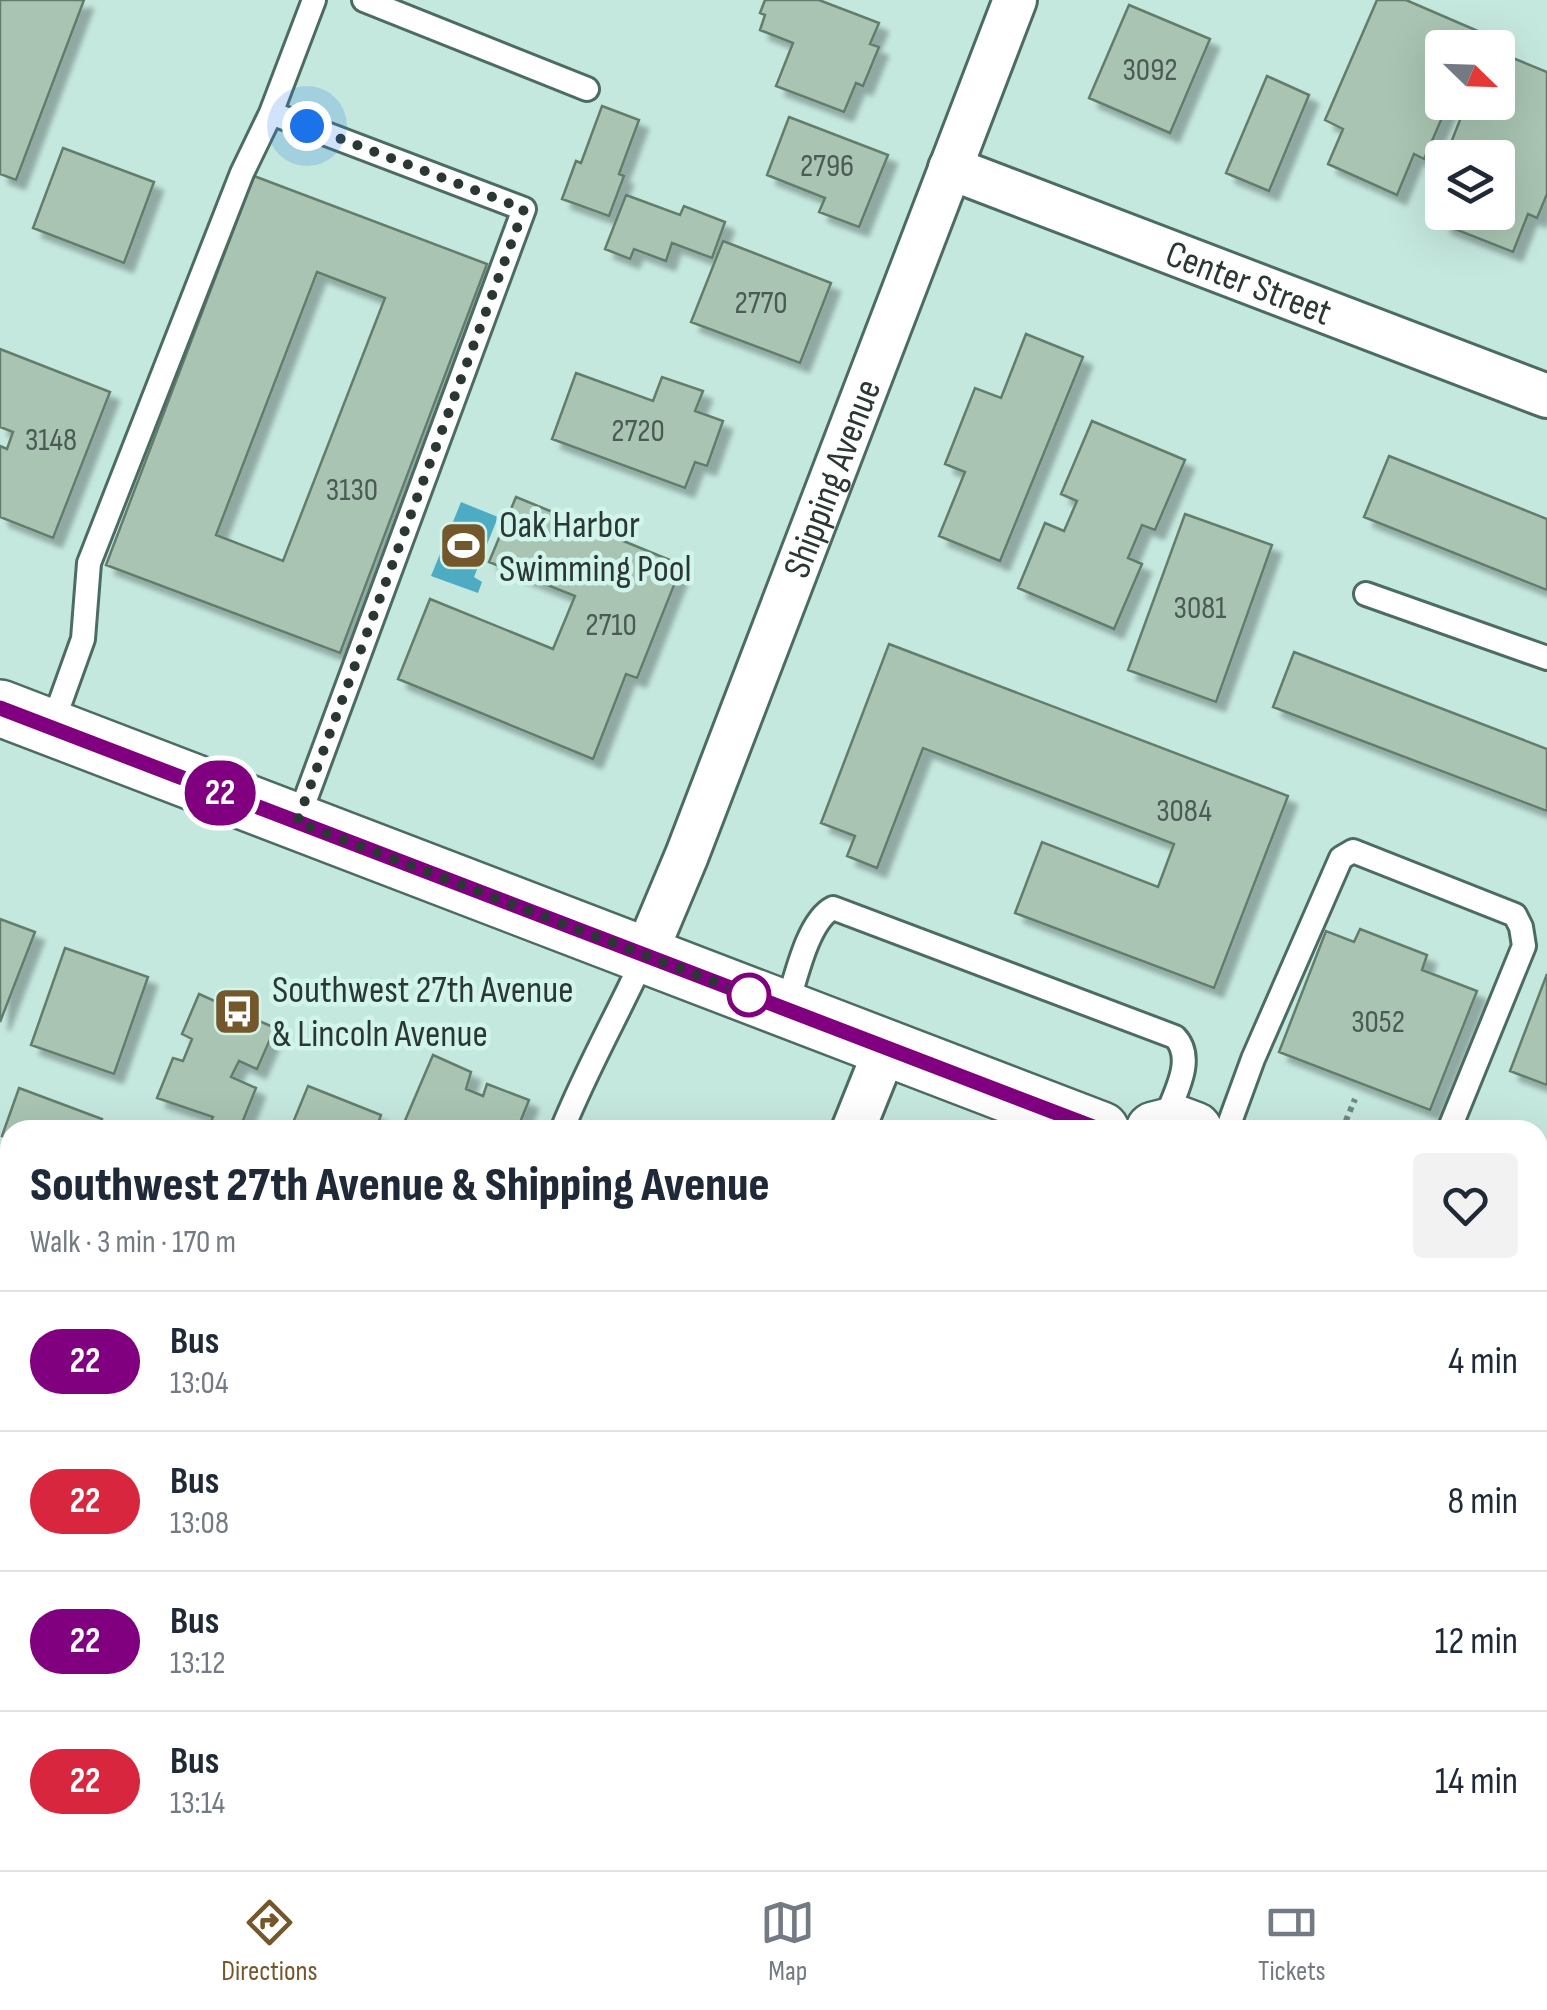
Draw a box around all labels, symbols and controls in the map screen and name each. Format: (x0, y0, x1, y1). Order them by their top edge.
north arrow (1425, 30, 1515, 120)
map controls (1425, 30, 1515, 230)
house number: 3092 (1122, 51, 1178, 90)
your location (282, 101, 332, 151)
button: layers (1425, 140, 1515, 230)
house number: 2796 (800, 147, 854, 186)
street label: Center Street (1159, 232, 1338, 336)
house number: 2770 (734, 284, 788, 323)
street label: Shipping Avenue (775, 373, 891, 584)
house number: 2720 (611, 412, 665, 451)
house number: 3148 (25, 421, 77, 460)
house number: 3130 (326, 471, 378, 510)
place label: Oak Harbor Swimming Pool (499, 503, 692, 592)
sports icon: Oak Harbor Swimming Pool (438, 520, 490, 572)
house number: 3081 (1174, 589, 1226, 628)
house number: 2710 (585, 606, 637, 645)
line badge: 22 (175, 760, 265, 826)
text: 22 (205, 772, 235, 815)
house number: 3084 (1156, 792, 1212, 831)
place label: Southwest 27th Avenue & Lincoln Avenue (272, 968, 574, 1057)
unlabelled marker (728, 974, 770, 1016)
bus stop icon: Southwest 27th Avenue & Lincoln Avenue (211, 985, 263, 1037)
house number: 3052 (1351, 1003, 1405, 1042)
button: heart (1413, 1153, 1518, 1258)
text: Southwest 27th Avenue & Shipping Avenue (30, 1157, 769, 1214)
text: Walk · 3 min · 170 m (30, 1223, 236, 1262)
text: Bus (170, 1319, 219, 1364)
text: 4 min (1448, 1339, 1518, 1384)
text: 22 (70, 1340, 100, 1383)
text: 13:04 (170, 1364, 228, 1403)
text: Bus (170, 1459, 219, 1504)
text: 8 min (1448, 1479, 1518, 1524)
text: 22 (70, 1480, 100, 1523)
text: 13:08 (170, 1504, 229, 1543)
text: Bus (170, 1599, 219, 1644)
text: 12 min (1435, 1619, 1518, 1664)
text: 22 (70, 1620, 100, 1663)
text: 13:12 (170, 1644, 225, 1683)
text: Bus (170, 1739, 219, 1784)
text: 14 min (1435, 1759, 1518, 1804)
text: 22 (70, 1760, 100, 1803)
text: 13:14 (170, 1784, 225, 1823)
tab: Directions (221, 1895, 318, 1988)
tab: Map (760, 1895, 815, 1988)
tab: Tickets (1258, 1895, 1326, 1988)

